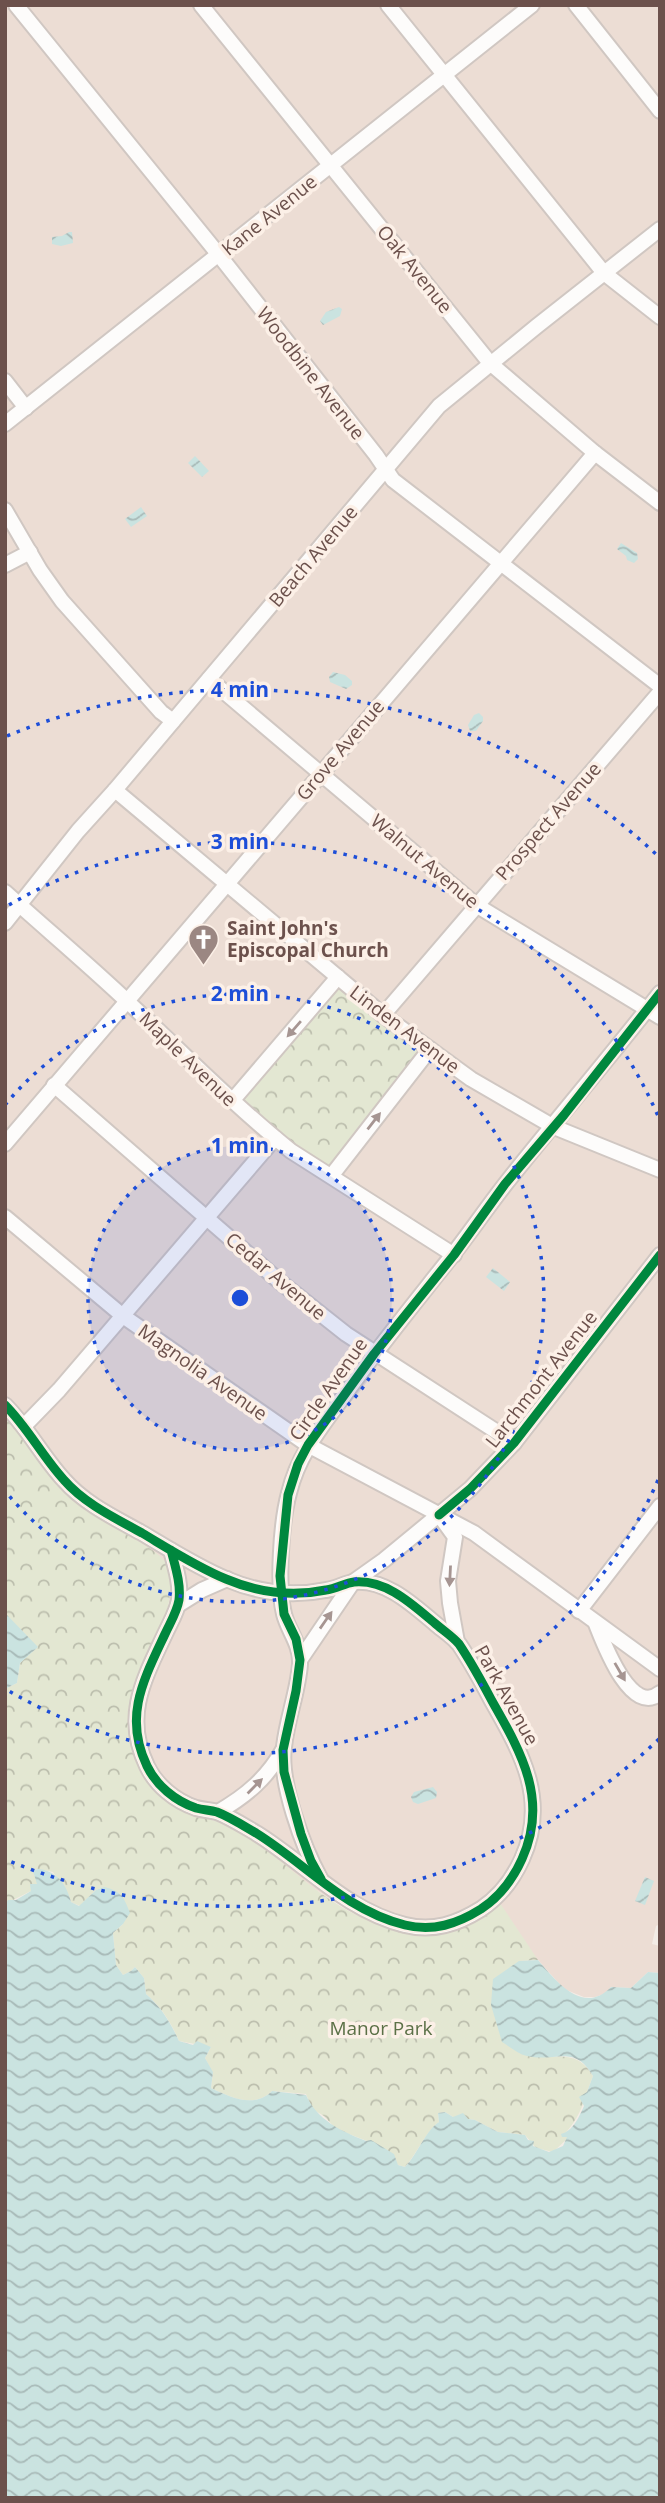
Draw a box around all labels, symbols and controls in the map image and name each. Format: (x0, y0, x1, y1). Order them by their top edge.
street label: Kane Avenue (216, 169, 322, 261)
street label: Oak Avenue (371, 219, 459, 319)
street label: Woodbine Avenue (251, 301, 371, 445)
street label: Beach Avenue (263, 500, 363, 612)
text: 4 min (211, 675, 269, 703)
street label: Grove Avenue (290, 694, 390, 806)
street label: Prospect Avenue (489, 756, 607, 886)
street label: Walnut Avenue (365, 808, 485, 914)
text: 3 min (211, 827, 269, 855)
place label: Saint John's Episcopal Church (227, 915, 389, 963)
church icon: Saint John's Episcopal Church (187, 922, 221, 966)
text: 2 min (211, 979, 269, 1007)
street label: Linden Avenue (345, 979, 465, 1079)
street label: Maple Avenue (134, 1006, 242, 1112)
one-way arrow (286, 1020, 302, 1038)
one-way arrow (366, 1113, 381, 1131)
text: 1 min (211, 1131, 269, 1159)
street label: Cedar Avenue (220, 1226, 332, 1326)
centre of rings (228, 1286, 252, 1310)
street label: Larchmont Avenue (479, 1305, 603, 1453)
street label: Magnolia Avenue (133, 1318, 273, 1426)
street label: Circle Avenue (283, 1332, 373, 1446)
one-way arrow (444, 1565, 455, 1587)
one-way arrow (319, 1611, 333, 1629)
street label: Park Avenue (469, 1640, 545, 1750)
one-way arrow (614, 1662, 626, 1682)
one-way arrow (247, 1777, 264, 1794)
park label: Manor Park (329, 2015, 433, 2041)

